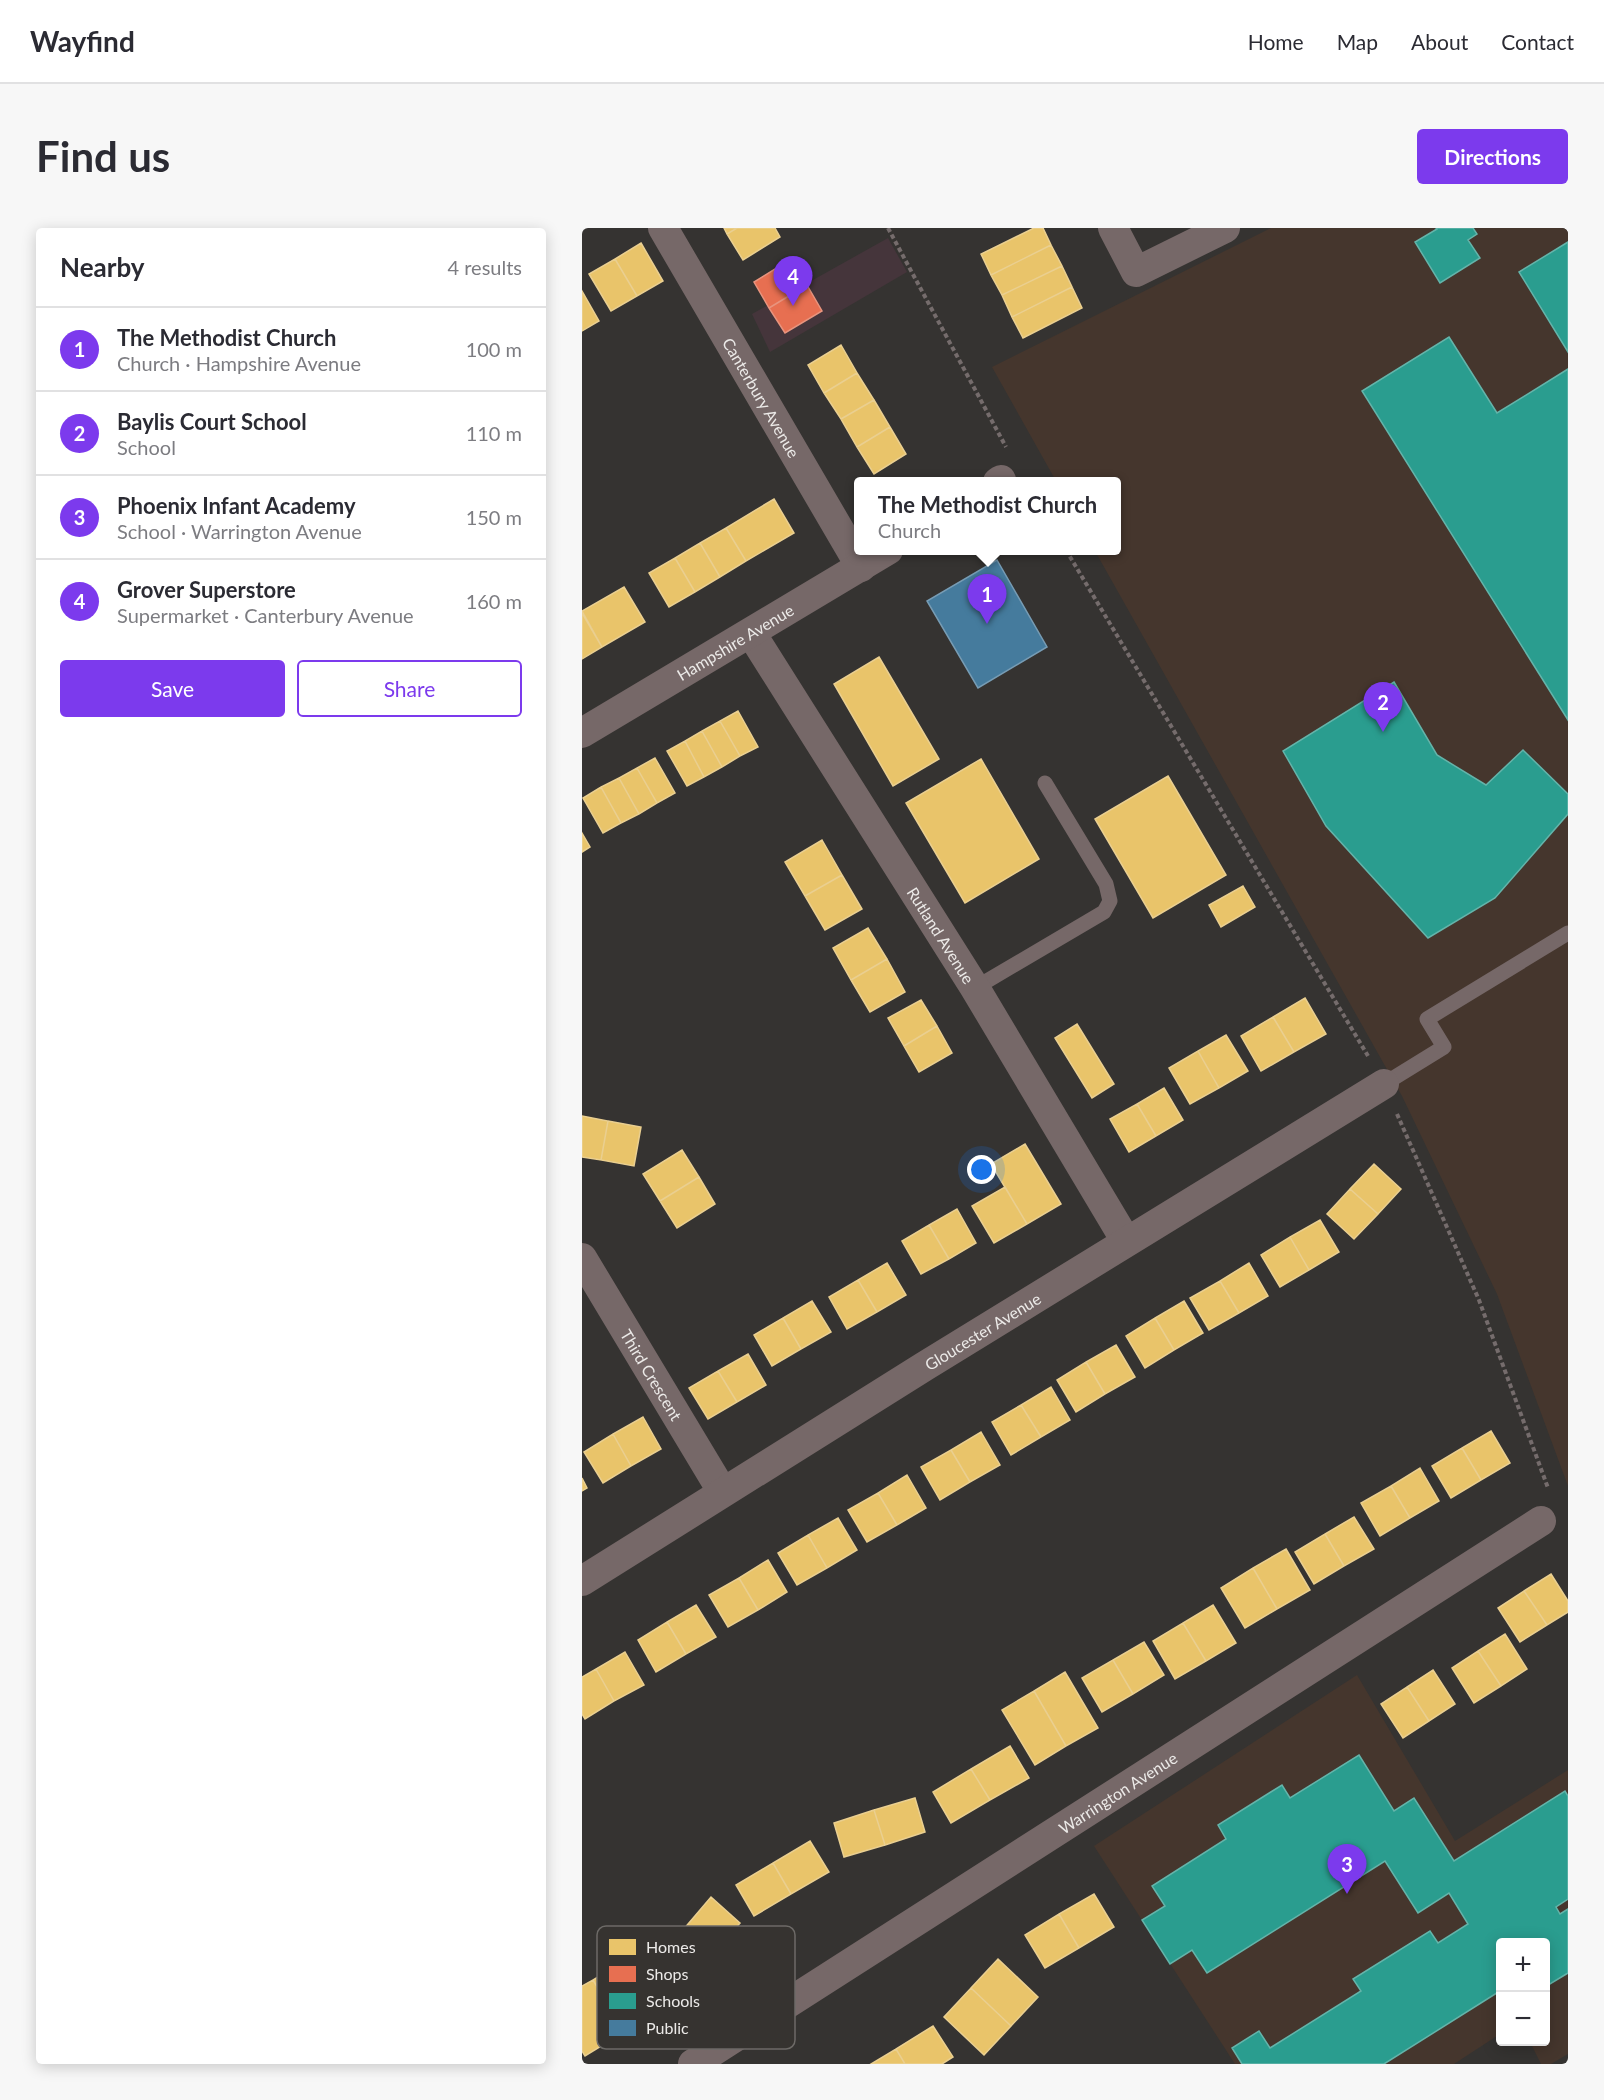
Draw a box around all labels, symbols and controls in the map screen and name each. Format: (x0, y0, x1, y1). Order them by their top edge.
text: Wayfind (30, 24, 135, 58)
text: Home (1248, 29, 1304, 54)
text: Map (1337, 29, 1378, 54)
text: About (1411, 29, 1468, 54)
text: Contact (1501, 29, 1574, 54)
button: Directions (1417, 129, 1568, 184)
text: Find us (36, 131, 170, 181)
text: Nearby (60, 251, 145, 283)
text: 4 results (447, 255, 522, 279)
pin: 4 (774, 256, 812, 306)
text: The Methodist Church (117, 324, 336, 351)
street label: Canterbury Avenue (719, 334, 804, 461)
text: 1 (74, 337, 85, 361)
text: 100 m (466, 337, 522, 361)
text: Church · Hampshire Avenue (117, 351, 361, 375)
text: Baylis Court School (117, 408, 307, 435)
text: 2 (74, 421, 85, 445)
text: 110 m (466, 421, 522, 445)
text: School (117, 435, 176, 459)
popup (854, 477, 1121, 555)
text: The Methodist Church (878, 491, 1097, 518)
text: Phoenix Infant Academy (117, 492, 356, 519)
text: 3 (74, 505, 85, 529)
text: 150 m (466, 505, 522, 529)
text: Church (878, 518, 941, 542)
text: School · Warrington Avenue (117, 519, 362, 543)
pin: 1 (968, 574, 1006, 624)
text: Grover Superstore (117, 576, 296, 603)
text: 4 (74, 589, 85, 613)
text: 160 m (466, 589, 522, 613)
street label: Hampshire Avenue (673, 600, 796, 684)
text: Supermarket · Canterbury Avenue (117, 603, 414, 627)
button: Save (60, 660, 285, 717)
button: Share (297, 660, 522, 717)
pin: 2 (1364, 682, 1402, 732)
street label: Rutland Avenue (904, 883, 979, 987)
your location (967, 1155, 996, 1184)
street label: Gloucester Avenue (921, 1288, 1044, 1374)
street label: Third Crescent (617, 1326, 687, 1424)
street label: Warrington Avenue (1055, 1747, 1180, 1837)
pin: 3 (1328, 1844, 1366, 1894)
legend (597, 1926, 795, 2049)
text: Homes (646, 1937, 696, 1956)
map controls (1496, 1938, 1550, 2046)
button: + (1496, 1938, 1550, 1992)
text: Shops (646, 1964, 689, 1983)
text: Schools (646, 1991, 700, 2010)
button: − (1496, 1992, 1550, 2046)
text: Public (646, 2018, 689, 2037)

